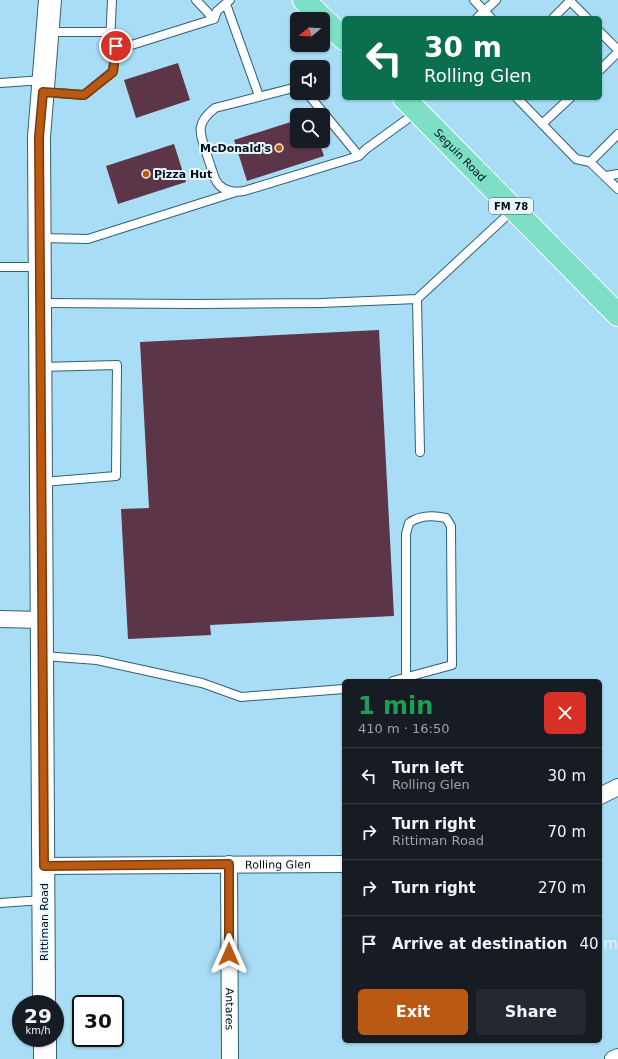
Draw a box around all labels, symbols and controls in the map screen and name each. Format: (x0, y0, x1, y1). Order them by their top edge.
north arrow (290, 12, 330, 52)
map controls (290, 12, 330, 148)
pin (99, 29, 133, 63)
text: 30 m (424, 31, 502, 64)
icon: left (358, 32, 410, 84)
icon: arrive (105, 35, 127, 57)
button: sound (290, 60, 330, 100)
text: Rolling Glen (424, 65, 532, 86)
button: search (290, 108, 330, 148)
street label: Seguin Road (431, 126, 489, 184)
place label: McDonald's (200, 142, 271, 155)
marker: McDonald's (274, 143, 284, 153)
place label: Pizza Hut (154, 168, 212, 181)
marker: Pizza Hut (141, 169, 151, 179)
road number: FM 78 (489, 198, 533, 214)
text: 1 min (358, 692, 433, 720)
button: close (544, 692, 586, 734)
text: 410 m · 16:50 (358, 721, 449, 736)
text: Turn left (392, 759, 464, 777)
icon: left (358, 765, 380, 787)
text: 30 m (548, 767, 586, 785)
text: Rolling Glen (392, 777, 470, 792)
text: Turn right (392, 815, 476, 833)
icon: right (358, 821, 380, 843)
text: 70 m (548, 823, 586, 841)
text: Rittiman Road (392, 833, 484, 848)
street label: Rolling Glen (245, 858, 311, 872)
icon: right (358, 877, 380, 899)
text: Turn right (392, 879, 476, 897)
text: 270 m (538, 879, 586, 897)
street label: Rittiman Road (38, 883, 51, 961)
position arrow (208, 933, 250, 975)
icon: arrive (358, 933, 380, 955)
text: Arrive at destination (392, 935, 567, 953)
text: 40 m (579, 935, 618, 953)
street label: Antares (223, 988, 236, 1030)
button: Exit (358, 989, 468, 1035)
button: Share (476, 989, 586, 1035)
speed limit sign: 30 (72, 995, 124, 1047)
text: 29 (24, 1004, 52, 1028)
text: km/h (25, 1025, 51, 1036)

